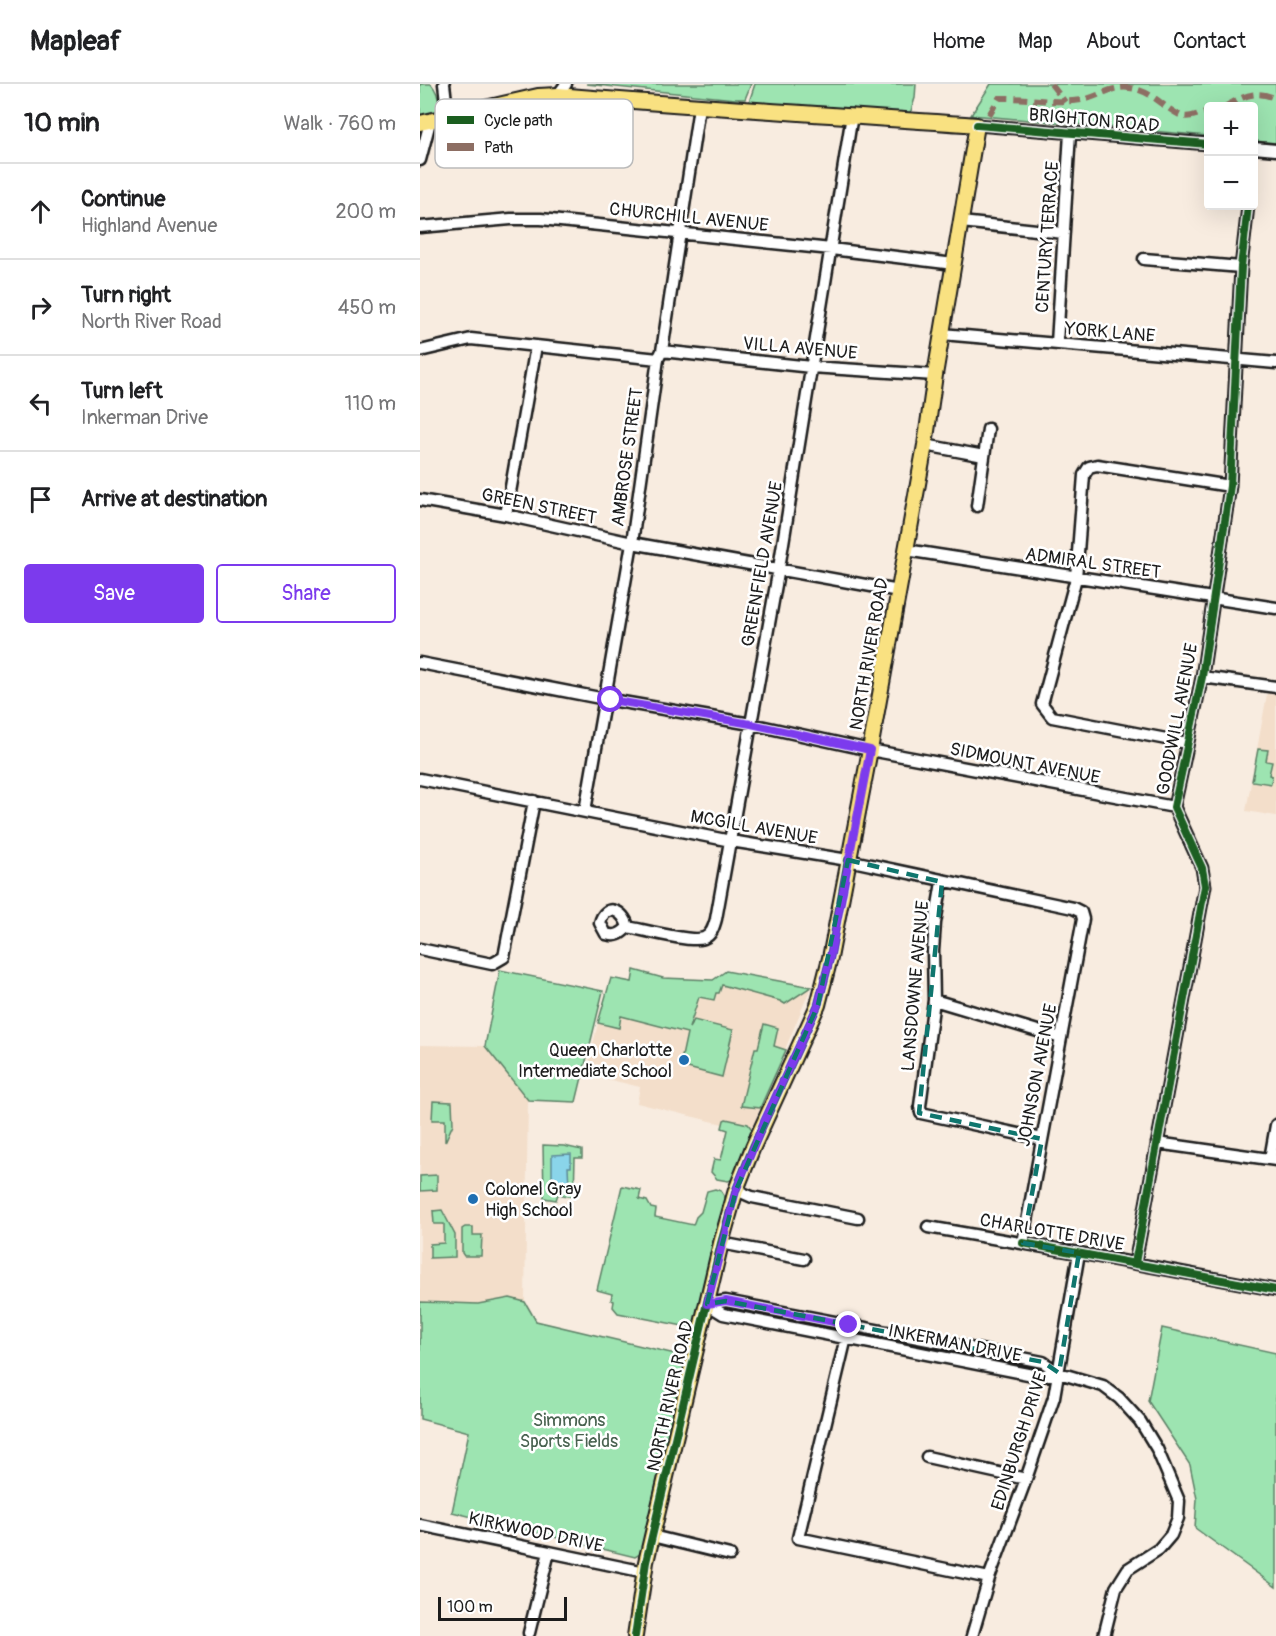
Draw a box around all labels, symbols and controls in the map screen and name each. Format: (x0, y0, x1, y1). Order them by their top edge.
text: Mapleaf (30, 24, 121, 59)
text: Home (932, 28, 985, 55)
text: Map (1018, 28, 1053, 55)
text: About (1086, 28, 1140, 55)
text: Contact (1173, 28, 1246, 55)
legend (435, 99, 633, 168)
map controls (1204, 102, 1258, 210)
button: + (1204, 102, 1258, 156)
street label: BRIGHTON ROAD (1028, 103, 1160, 138)
text: 10 min (24, 107, 100, 139)
text: Walk · 760 m (283, 111, 396, 136)
text: Cycle path (484, 111, 552, 131)
text: Path (484, 138, 513, 158)
button: − (1204, 156, 1258, 210)
street label: CENTURY TERRACE (1031, 160, 1064, 314)
text: Continue (81, 185, 165, 213)
icon: ahead (24, 195, 57, 228)
street label: CHURCHILL AVENUE (608, 198, 770, 237)
text: 200 m (335, 199, 396, 224)
text: Highland Avenue (81, 213, 217, 238)
text: Turn right (81, 281, 171, 309)
icon: right (24, 291, 57, 324)
text: 450 m (338, 295, 396, 320)
text: North River Road (81, 309, 222, 334)
street label: YORK LANE (1063, 317, 1156, 348)
street label: VILLA AVENUE (742, 332, 858, 365)
text: Turn left (81, 377, 163, 405)
street label: AMBROSE STREET (606, 386, 649, 528)
icon: left (24, 387, 57, 420)
text: 110 m (345, 391, 396, 416)
text: Inkerman Drive (81, 405, 208, 430)
street label: GREENFIELD AVENUE (737, 480, 788, 649)
icon: arrive (24, 483, 57, 516)
street label: GREEN STREET (479, 483, 599, 530)
text: Arrive at destination (81, 485, 267, 513)
street label: ADMIRAL STREET (1024, 543, 1162, 584)
button: Save (24, 564, 204, 623)
button: Share (216, 564, 396, 623)
street label: NORTH RIVER ROAD (845, 576, 894, 732)
street label: GOODWILL AVENUE (1152, 641, 1203, 797)
route start (597, 686, 623, 712)
street label: SIDMOUNT AVENUE (948, 738, 1102, 789)
street label: MCGILL AVENUE (689, 805, 819, 850)
street label: LANSDOWNE AVENUE (897, 900, 934, 1072)
street label: JOHNSON AVENUE (1012, 1002, 1063, 1148)
place label: Queen Charlotte Intermediate School (518, 1039, 672, 1083)
marker: Queen Charlotte Intermediate School (677, 1053, 691, 1067)
place label: Colonel Gray High School (485, 1178, 582, 1222)
marker: Colonel Gray High School (466, 1192, 480, 1206)
street label: CHARLOTTE DRIVE (978, 1208, 1126, 1257)
route end (835, 1311, 861, 1337)
street label: NORTH RIVER ROAD (642, 1318, 699, 1474)
street label: INKERMAN DRIVE (886, 1319, 1024, 1368)
street label: EDINBURGH DRIVE (986, 1369, 1053, 1513)
park label: Simmons Sports Fields (520, 1409, 618, 1453)
street label: KIRKWOOD DRIVE (466, 1507, 606, 1558)
scale bar (438, 1594, 567, 1622)
text: 100 m (447, 1597, 493, 1617)

